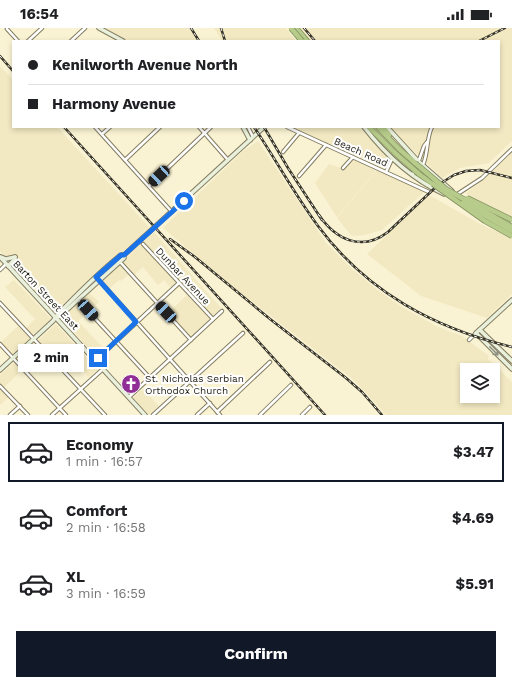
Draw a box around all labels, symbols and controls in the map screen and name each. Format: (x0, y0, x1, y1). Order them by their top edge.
text: 16:54 (20, 5, 59, 23)
text: Kenilworth Avenue North (52, 56, 238, 74)
text: Harmony Avenue (52, 95, 176, 113)
street label: Beach Road (332, 135, 390, 169)
car (146, 163, 172, 189)
route start (175, 192, 193, 210)
street label: Dunbar Avenue (154, 245, 212, 307)
street label: Barton Street East (11, 258, 82, 333)
car (76, 297, 100, 323)
car (153, 299, 179, 325)
callout: 2 min (18, 344, 84, 372)
one-way arrow (489, 346, 499, 356)
route end (89, 349, 107, 367)
text: 2 min (33, 350, 69, 365)
map controls (460, 363, 500, 403)
button: layers (460, 363, 500, 403)
church icon: St. Nicholas Serbian Orthodox Church (120, 373, 142, 395)
place label: St. Nicholas Serbian Orthodox Church (145, 373, 244, 396)
icon: car (18, 434, 54, 470)
text: Economy (66, 436, 133, 454)
text: $3.47 (453, 443, 494, 461)
text: 1 min · 16:57 (66, 454, 143, 469)
icon: car (18, 500, 54, 536)
text: Comfort (66, 502, 127, 520)
text: $4.69 (452, 509, 494, 527)
text: 2 min · 16:58 (66, 520, 146, 535)
icon: car (18, 566, 54, 602)
text: XL (66, 568, 85, 586)
text: $5.91 (456, 575, 494, 593)
text: 3 min · 16:59 (66, 586, 146, 601)
button: Confirm (16, 631, 496, 677)

